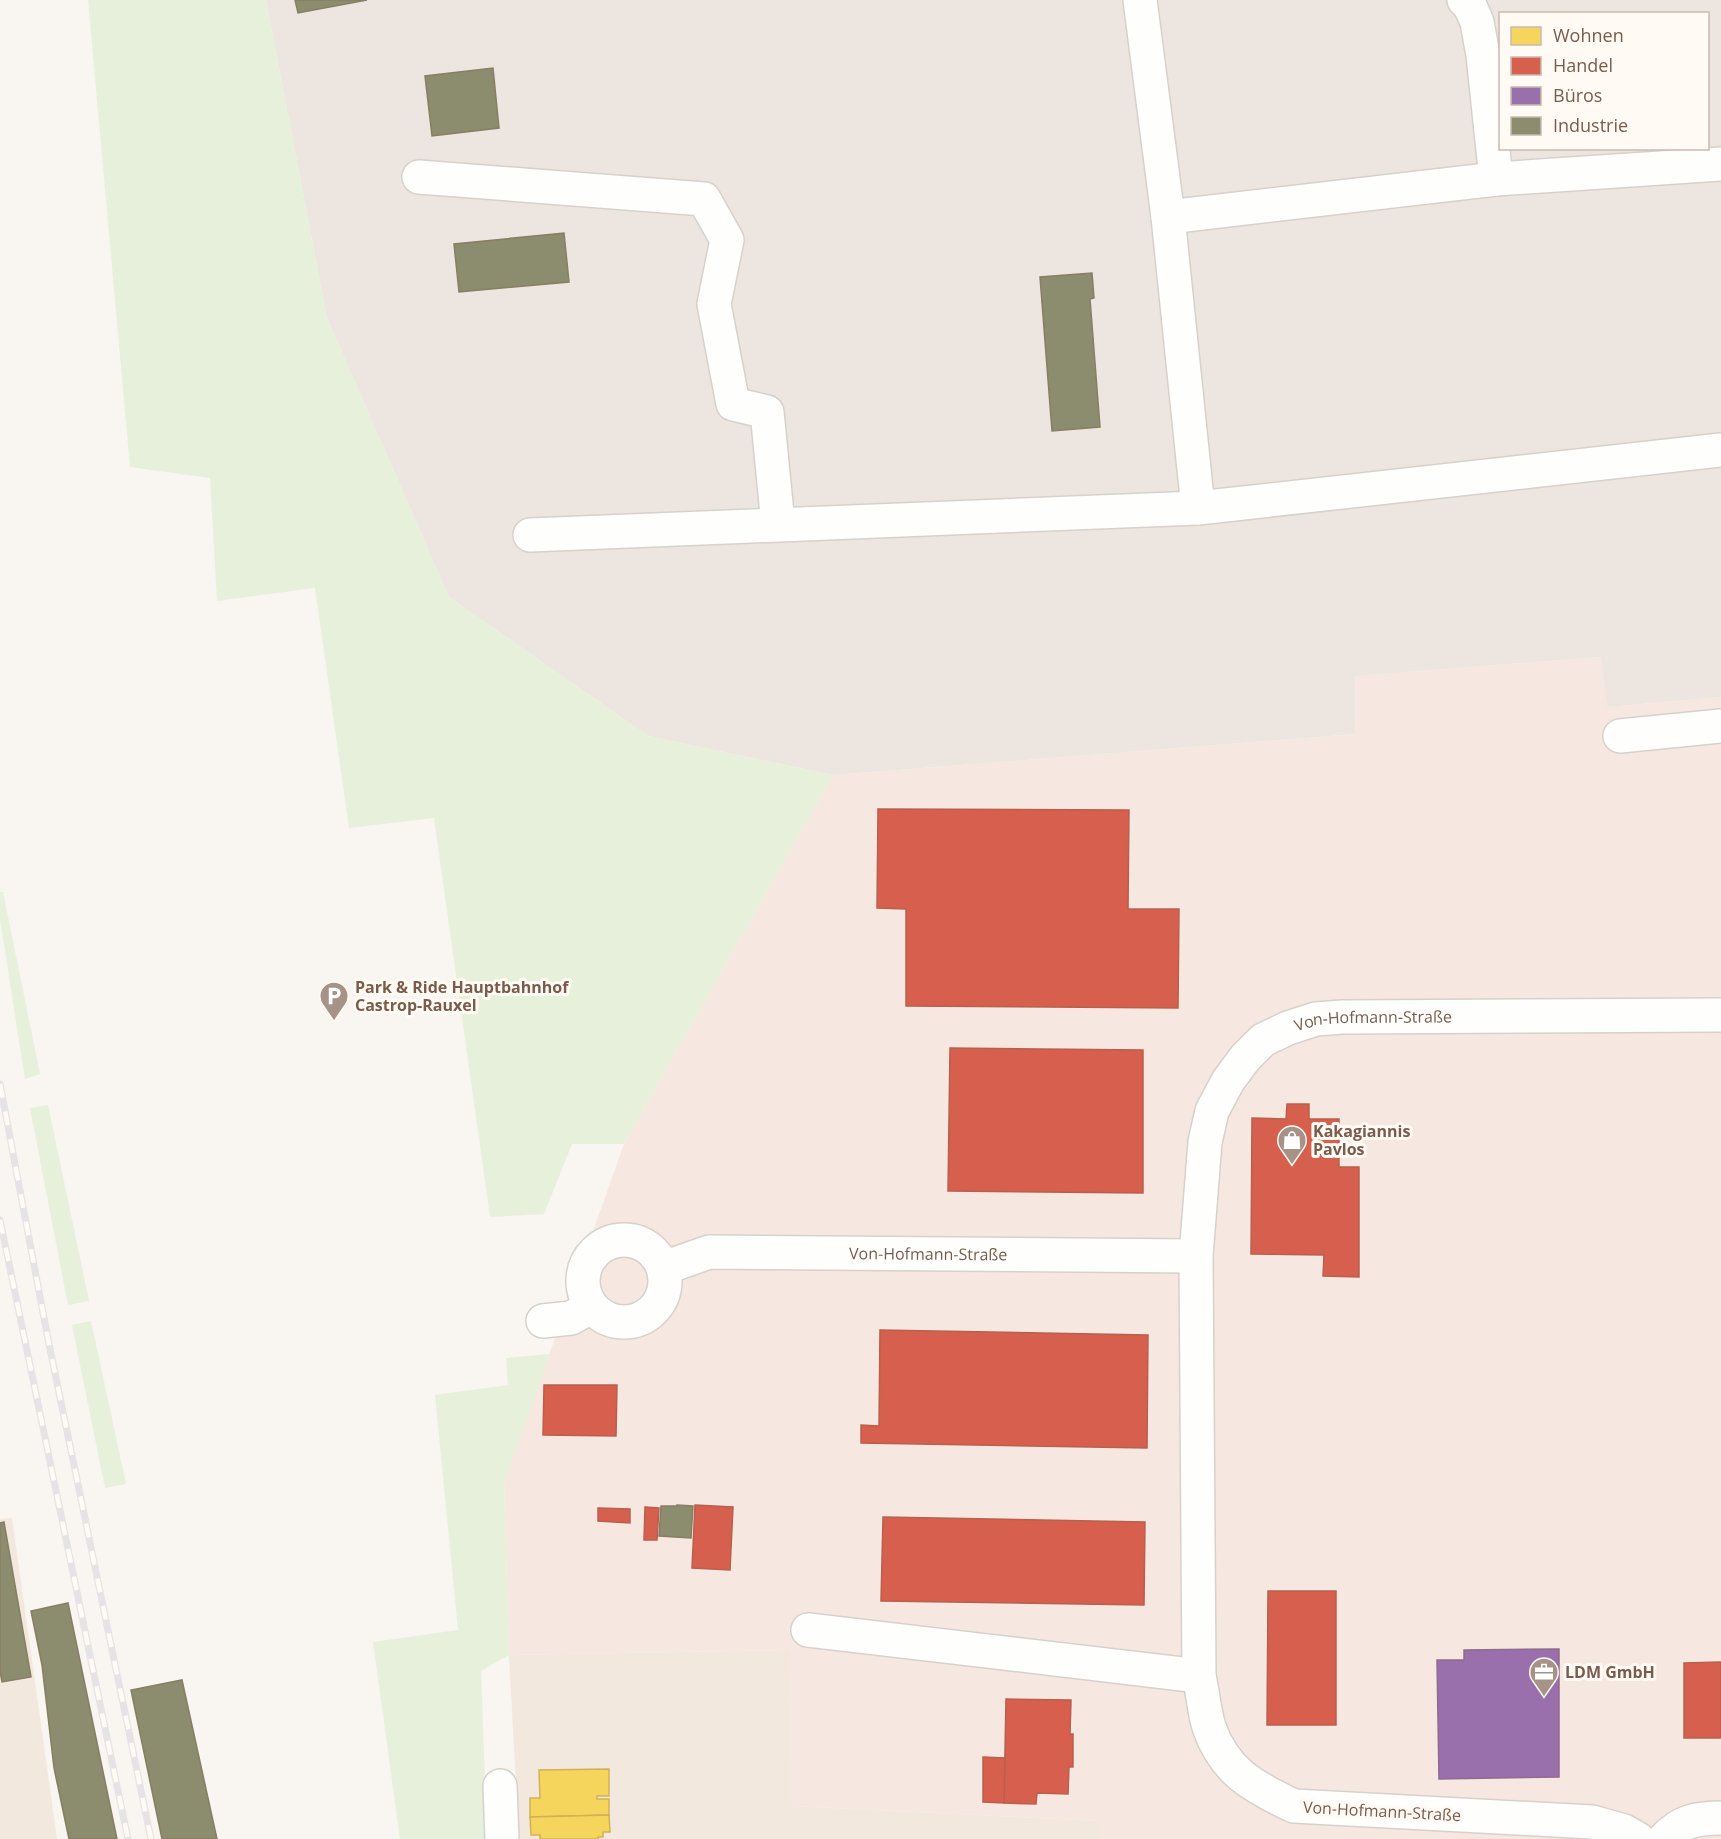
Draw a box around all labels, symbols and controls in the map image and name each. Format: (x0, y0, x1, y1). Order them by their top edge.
legend (1499, 12, 1709, 150)
text: Wohnen (1553, 23, 1624, 47)
text: Handel (1553, 53, 1613, 77)
text: Büros (1553, 83, 1602, 107)
text: Industrie (1553, 113, 1628, 137)
place label: Park & Ride Hauptbahnhof Castrop-Rauxel (355, 976, 569, 1016)
parking icon: Park & Ride Hauptbahnhof Castrop-Rauxel (318, 980, 350, 1022)
street label: Von-Hofmann-Straße (1291, 1005, 1452, 1036)
place label: Kakagiannis Pavlos (1313, 1120, 1410, 1160)
shop icon: Kakagiannis Pavlos (1276, 1124, 1308, 1166)
street label: Von-Hofmann-Straße (849, 1242, 1007, 1265)
office icon: LDM GmbH (1528, 1656, 1560, 1698)
place label: LDM GmbH (1565, 1661, 1655, 1683)
street label: Von-Hofmann-Straße (1302, 1796, 1462, 1826)

